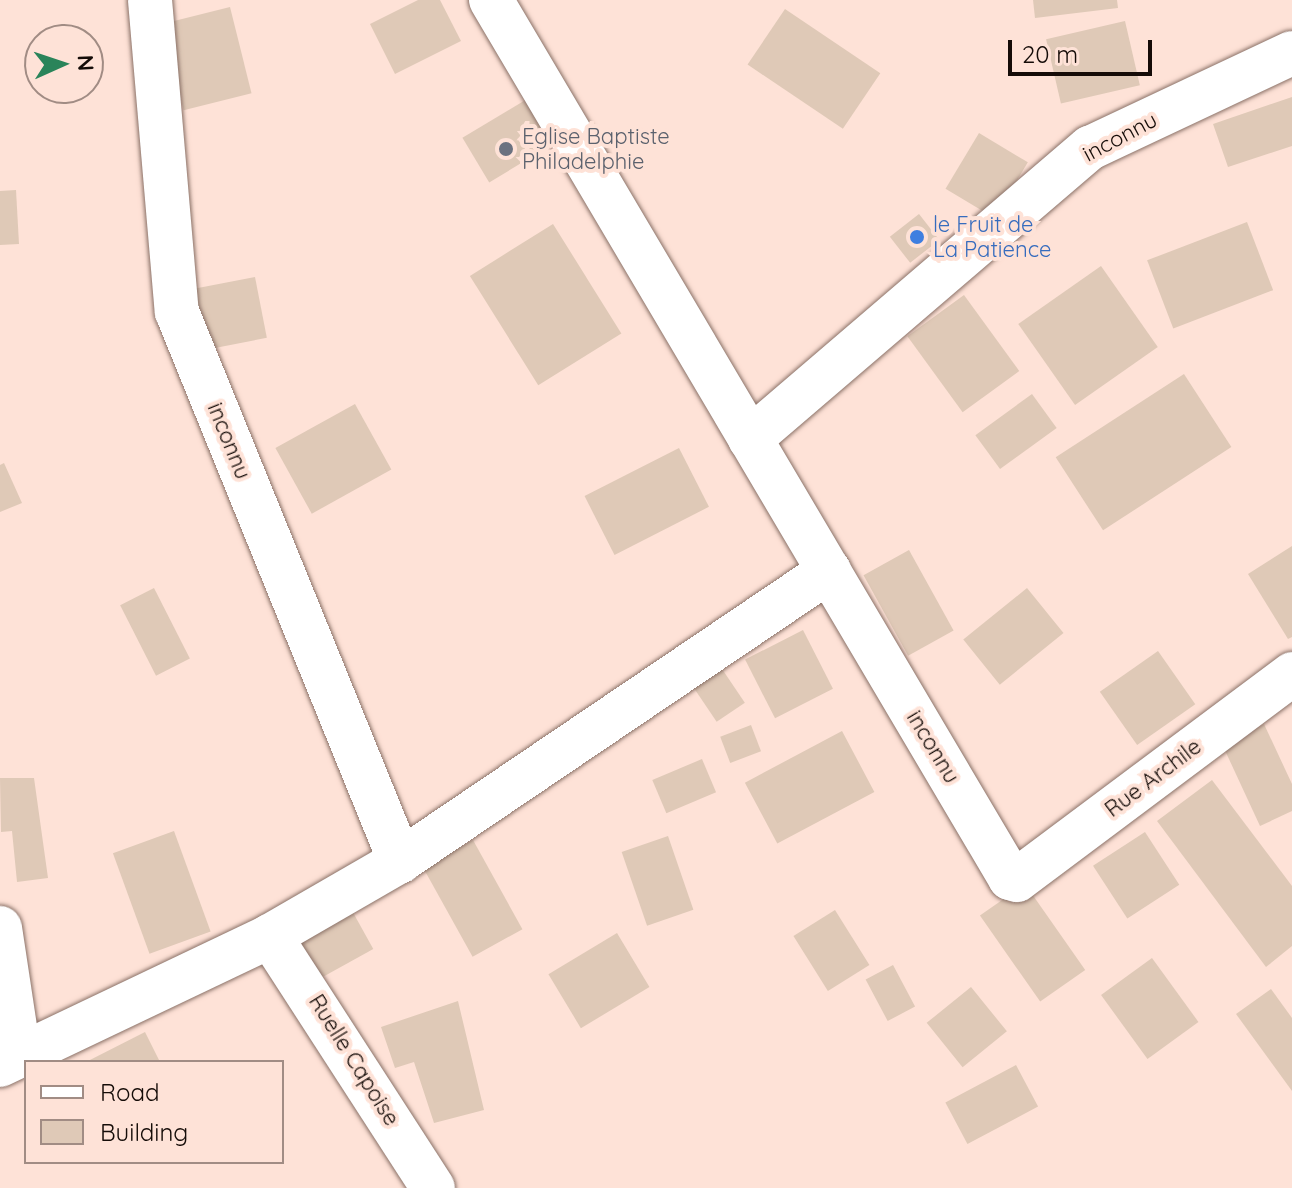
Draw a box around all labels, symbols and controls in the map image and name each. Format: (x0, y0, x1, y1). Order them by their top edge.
north arrow (24, 24, 104, 104)
scale bar (1012, 24, 1156, 74)
text: 20 m (1022, 39, 1078, 69)
text: N (72, 54, 100, 72)
street label: inconnu (1078, 107, 1162, 167)
place label: Eglise Baptiste Philadelphie (522, 123, 670, 174)
marker: Eglise Baptiste Philadelphie (497, 140, 515, 158)
place label: le Fruit de La Patience (933, 211, 1052, 262)
marker: le Fruit de La Patience (908, 228, 926, 246)
street label: inconnu (202, 399, 256, 483)
street label: inconnu (901, 706, 965, 788)
street label: Rue Archile (1100, 733, 1206, 823)
street label: Ruelle Capoise (303, 990, 405, 1130)
legend (24, 1060, 284, 1164)
text: Road (100, 1077, 160, 1107)
text: Building (100, 1117, 188, 1147)

